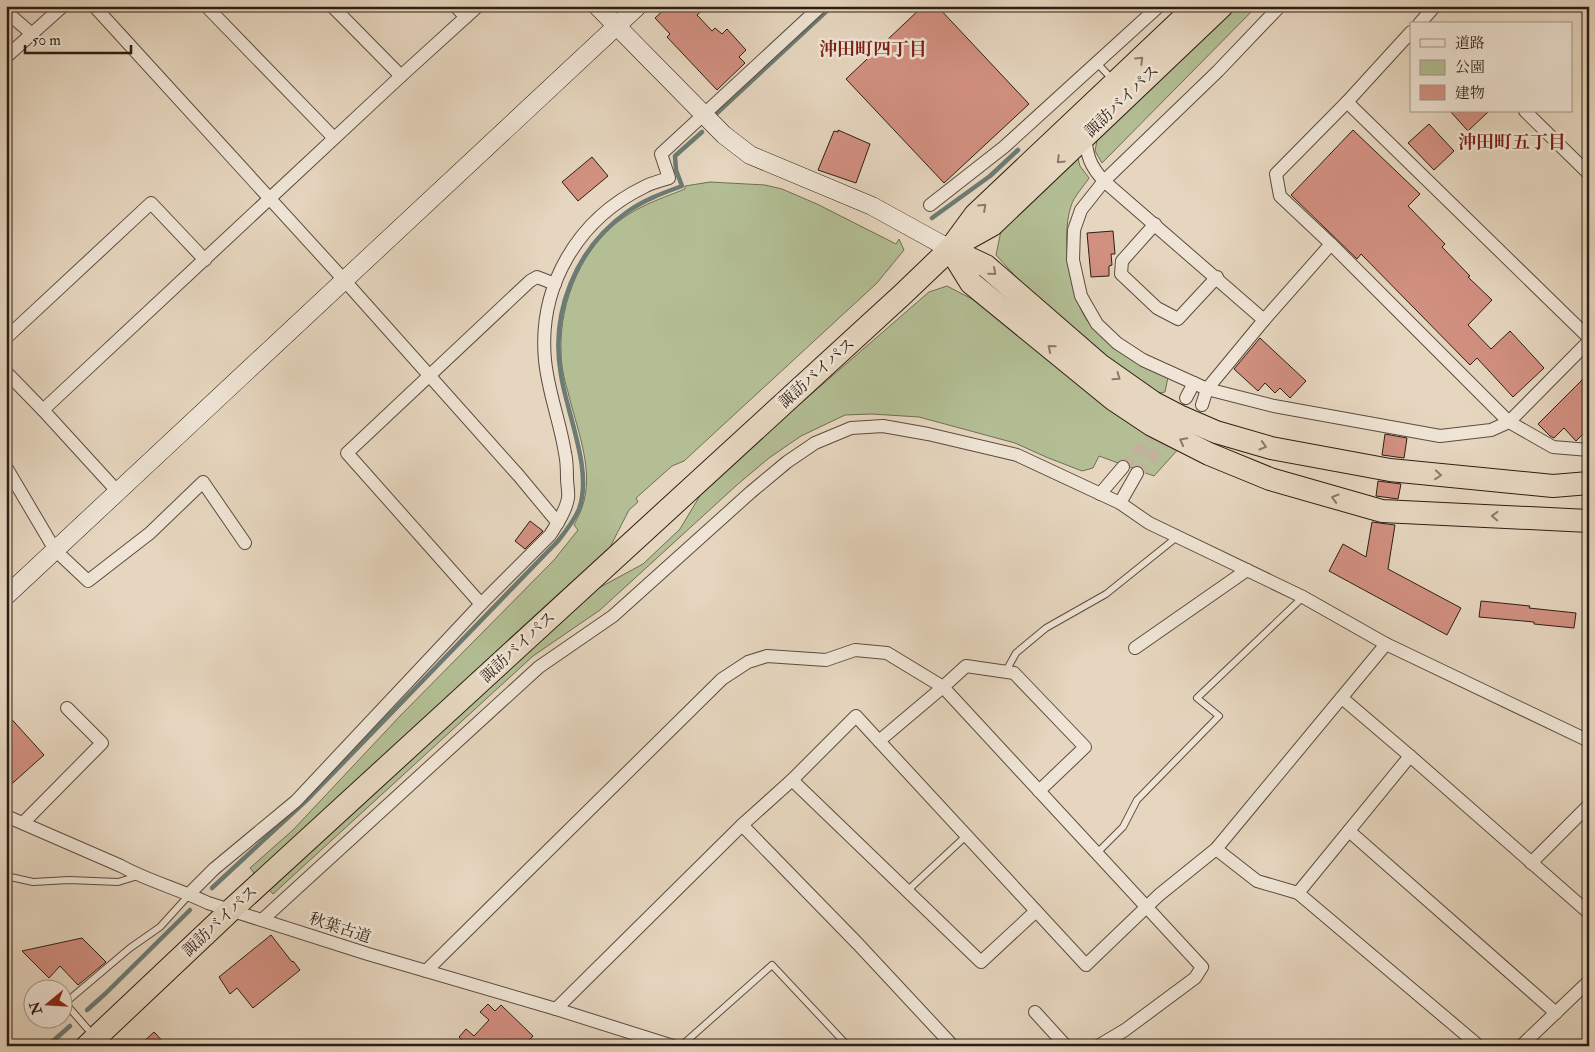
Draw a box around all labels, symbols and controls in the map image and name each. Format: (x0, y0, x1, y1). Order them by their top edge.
scale bar (25, 22, 131, 54)
legend (1410, 22, 1572, 112)
text: 50 m (32, 31, 61, 50)
text: 道路 (1455, 34, 1485, 53)
district label: 沖田町四丁目 (819, 38, 927, 61)
one-way arrow (1134, 57, 1143, 66)
text: 公園 (1455, 58, 1485, 77)
street label: 諏訪バイパス (1081, 61, 1163, 141)
text: 建物 (1455, 84, 1485, 103)
district label: 沖田町五丁目 (1458, 131, 1566, 154)
one-way arrow (1056, 154, 1065, 163)
one-way arrow (978, 204, 987, 213)
one-way arrow (987, 266, 996, 275)
street label: 諏訪バイパス (775, 334, 859, 412)
one-way arrow (1047, 345, 1056, 354)
one-way arrow (1111, 371, 1120, 380)
one-way arrow (1180, 437, 1189, 447)
one-way arrow (1258, 440, 1266, 450)
one-way arrow (1435, 469, 1443, 480)
one-way arrow (1331, 493, 1339, 504)
one-way arrow (1491, 511, 1498, 521)
street label: 諏訪バイパス (476, 607, 560, 687)
street label: 諏訪バイパス (178, 881, 262, 961)
street label: 秋葉古道 (306, 909, 374, 947)
north arrow (22, 980, 72, 1030)
text: N (26, 999, 46, 1017)

